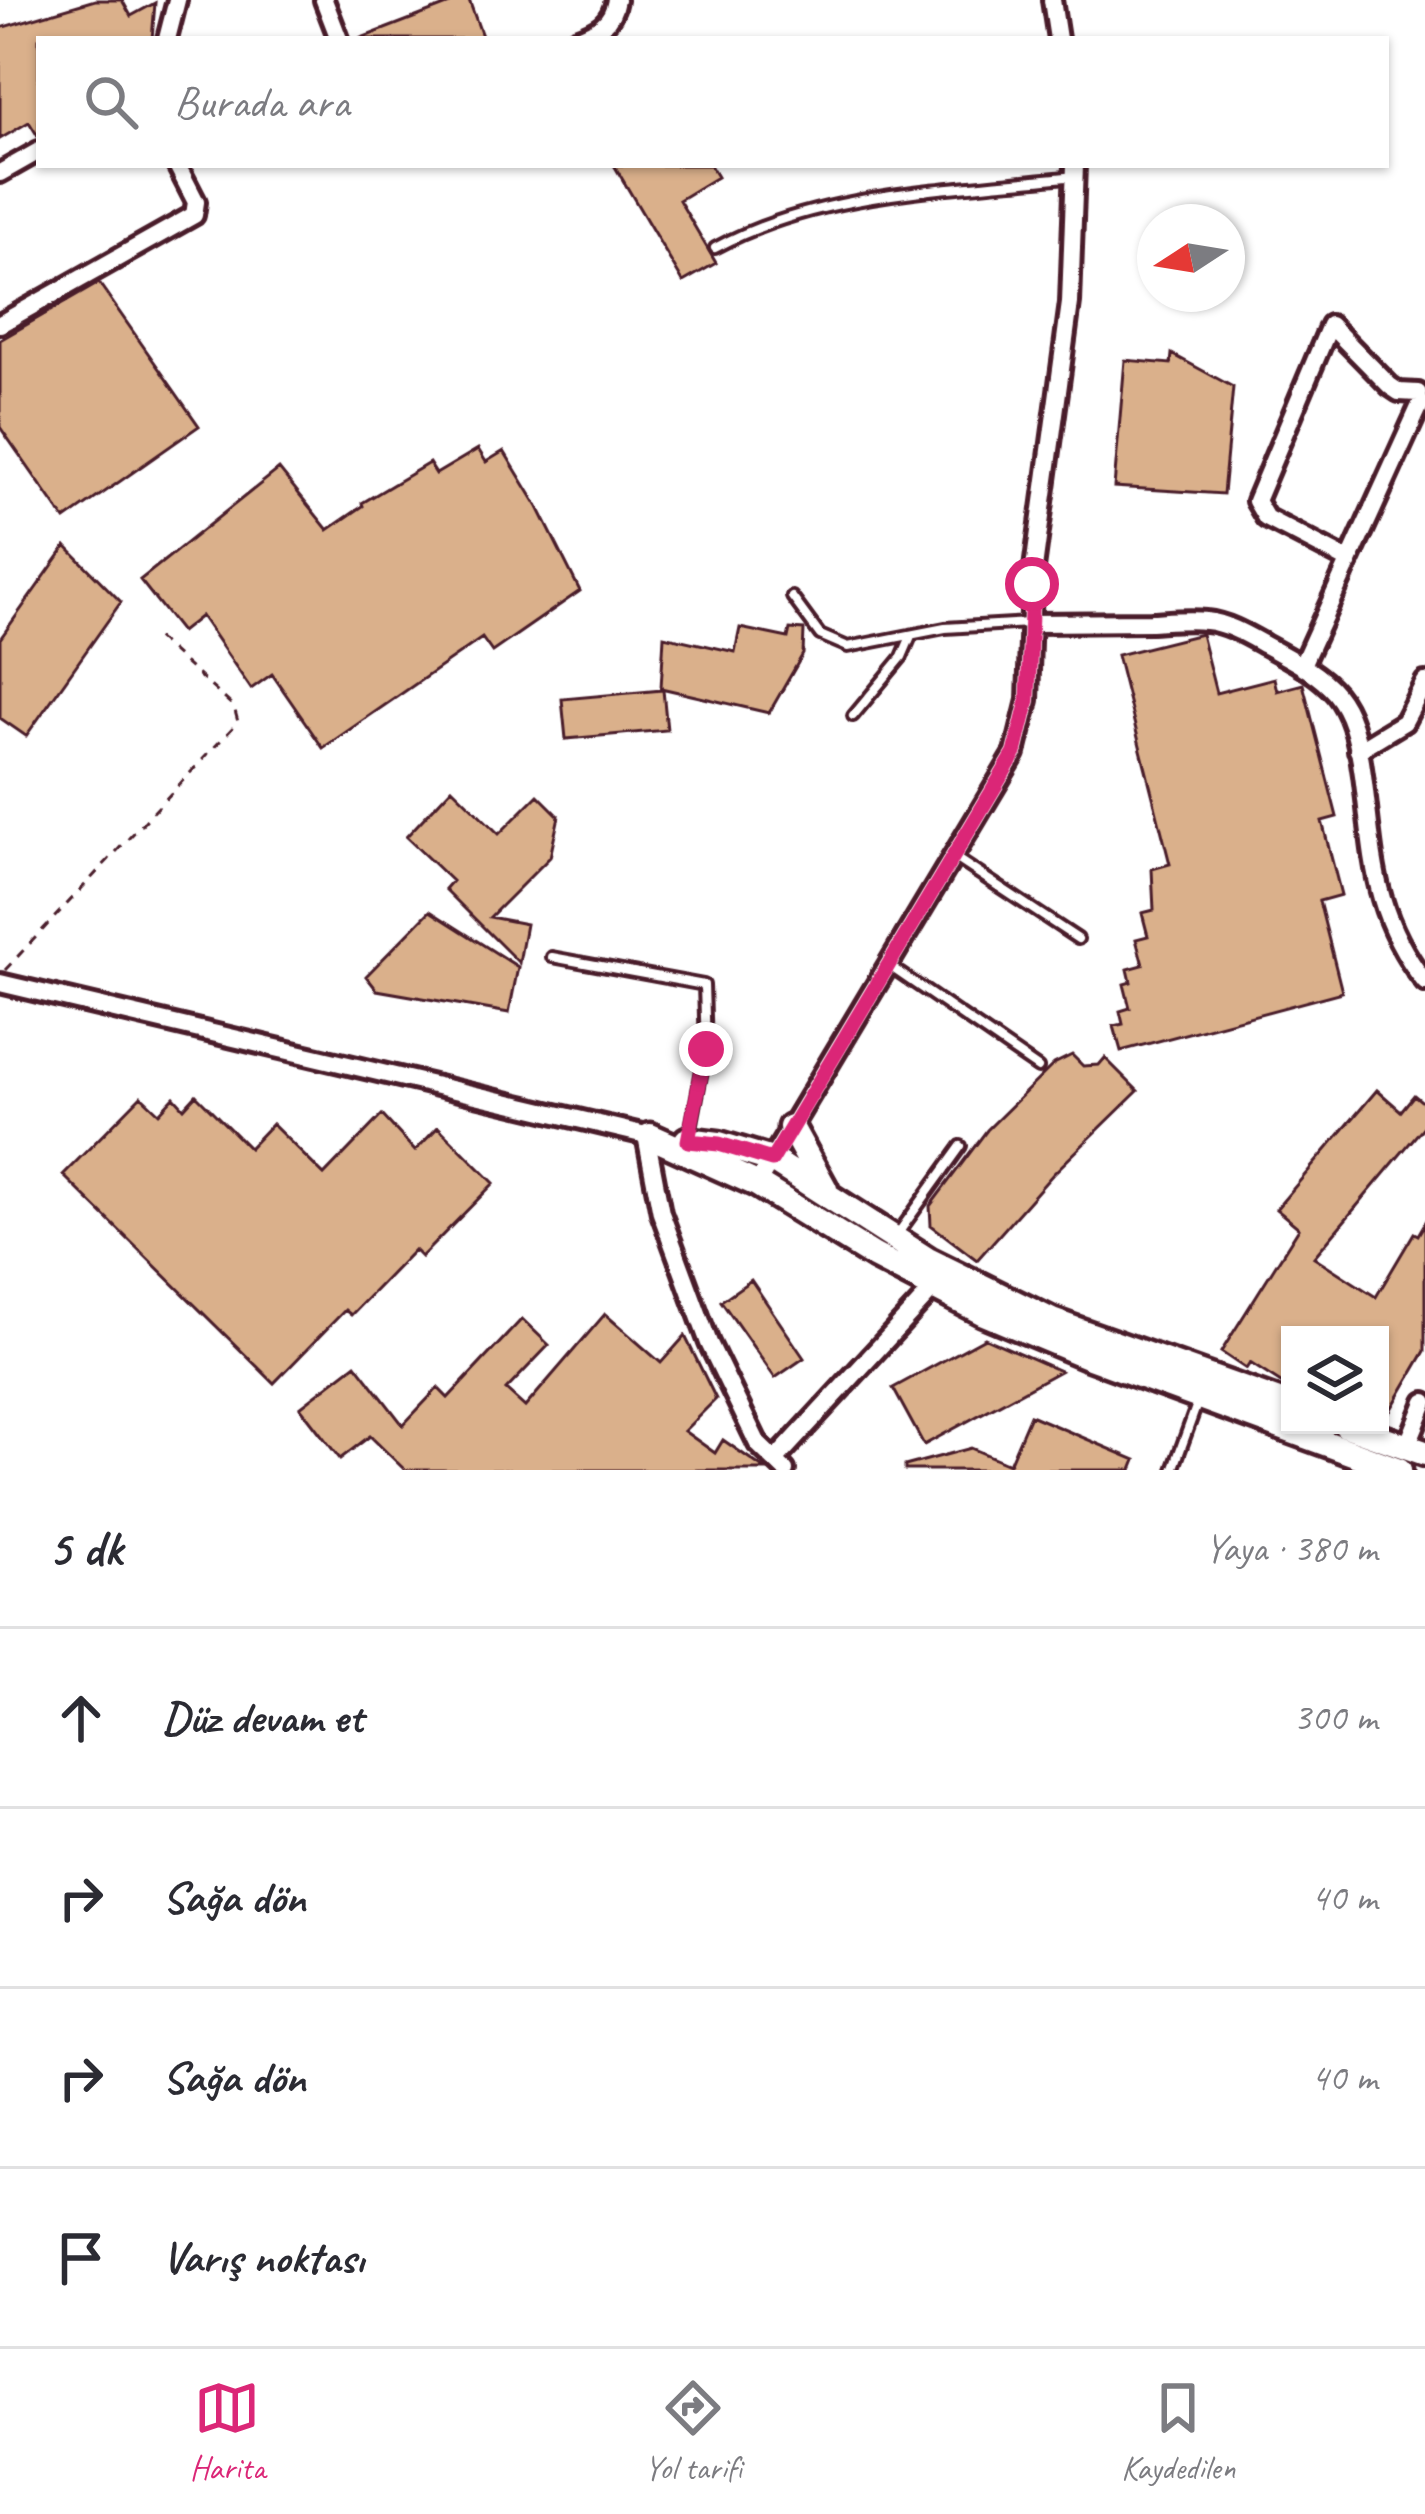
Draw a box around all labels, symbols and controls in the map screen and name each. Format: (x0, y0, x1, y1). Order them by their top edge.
search box (36, 36, 1389, 168)
icon: search (78, 69, 144, 135)
text: Burada ara (174, 74, 349, 131)
north arrow (1137, 204, 1245, 312)
route start (1005, 557, 1059, 611)
route end (679, 1022, 733, 1076)
map controls (1281, 1326, 1389, 1434)
button: layers (1281, 1326, 1389, 1434)
text: 5 dk (48, 1516, 122, 1580)
text: Yaya · 380 m (1205, 1524, 1377, 1573)
icon: ahead (48, 1685, 114, 1751)
text: Düz devam et (162, 1689, 363, 1746)
text: 300 m (1293, 1693, 1377, 1742)
icon: right (48, 1865, 114, 1931)
text: Sağa dön (162, 1869, 305, 1926)
text: 40 m (1311, 1873, 1377, 1922)
icon: right (48, 2045, 114, 2111)
text: Sağa dön (162, 2049, 305, 2106)
text: 40 m (1311, 2053, 1377, 2102)
icon: arrive (48, 2225, 114, 2291)
text: Varış noktası (162, 2229, 364, 2286)
tab: Harita (190, 2375, 265, 2489)
tab: Yol tarifi (645, 2375, 742, 2489)
tab: Kaydedilen (1121, 2375, 1235, 2489)

